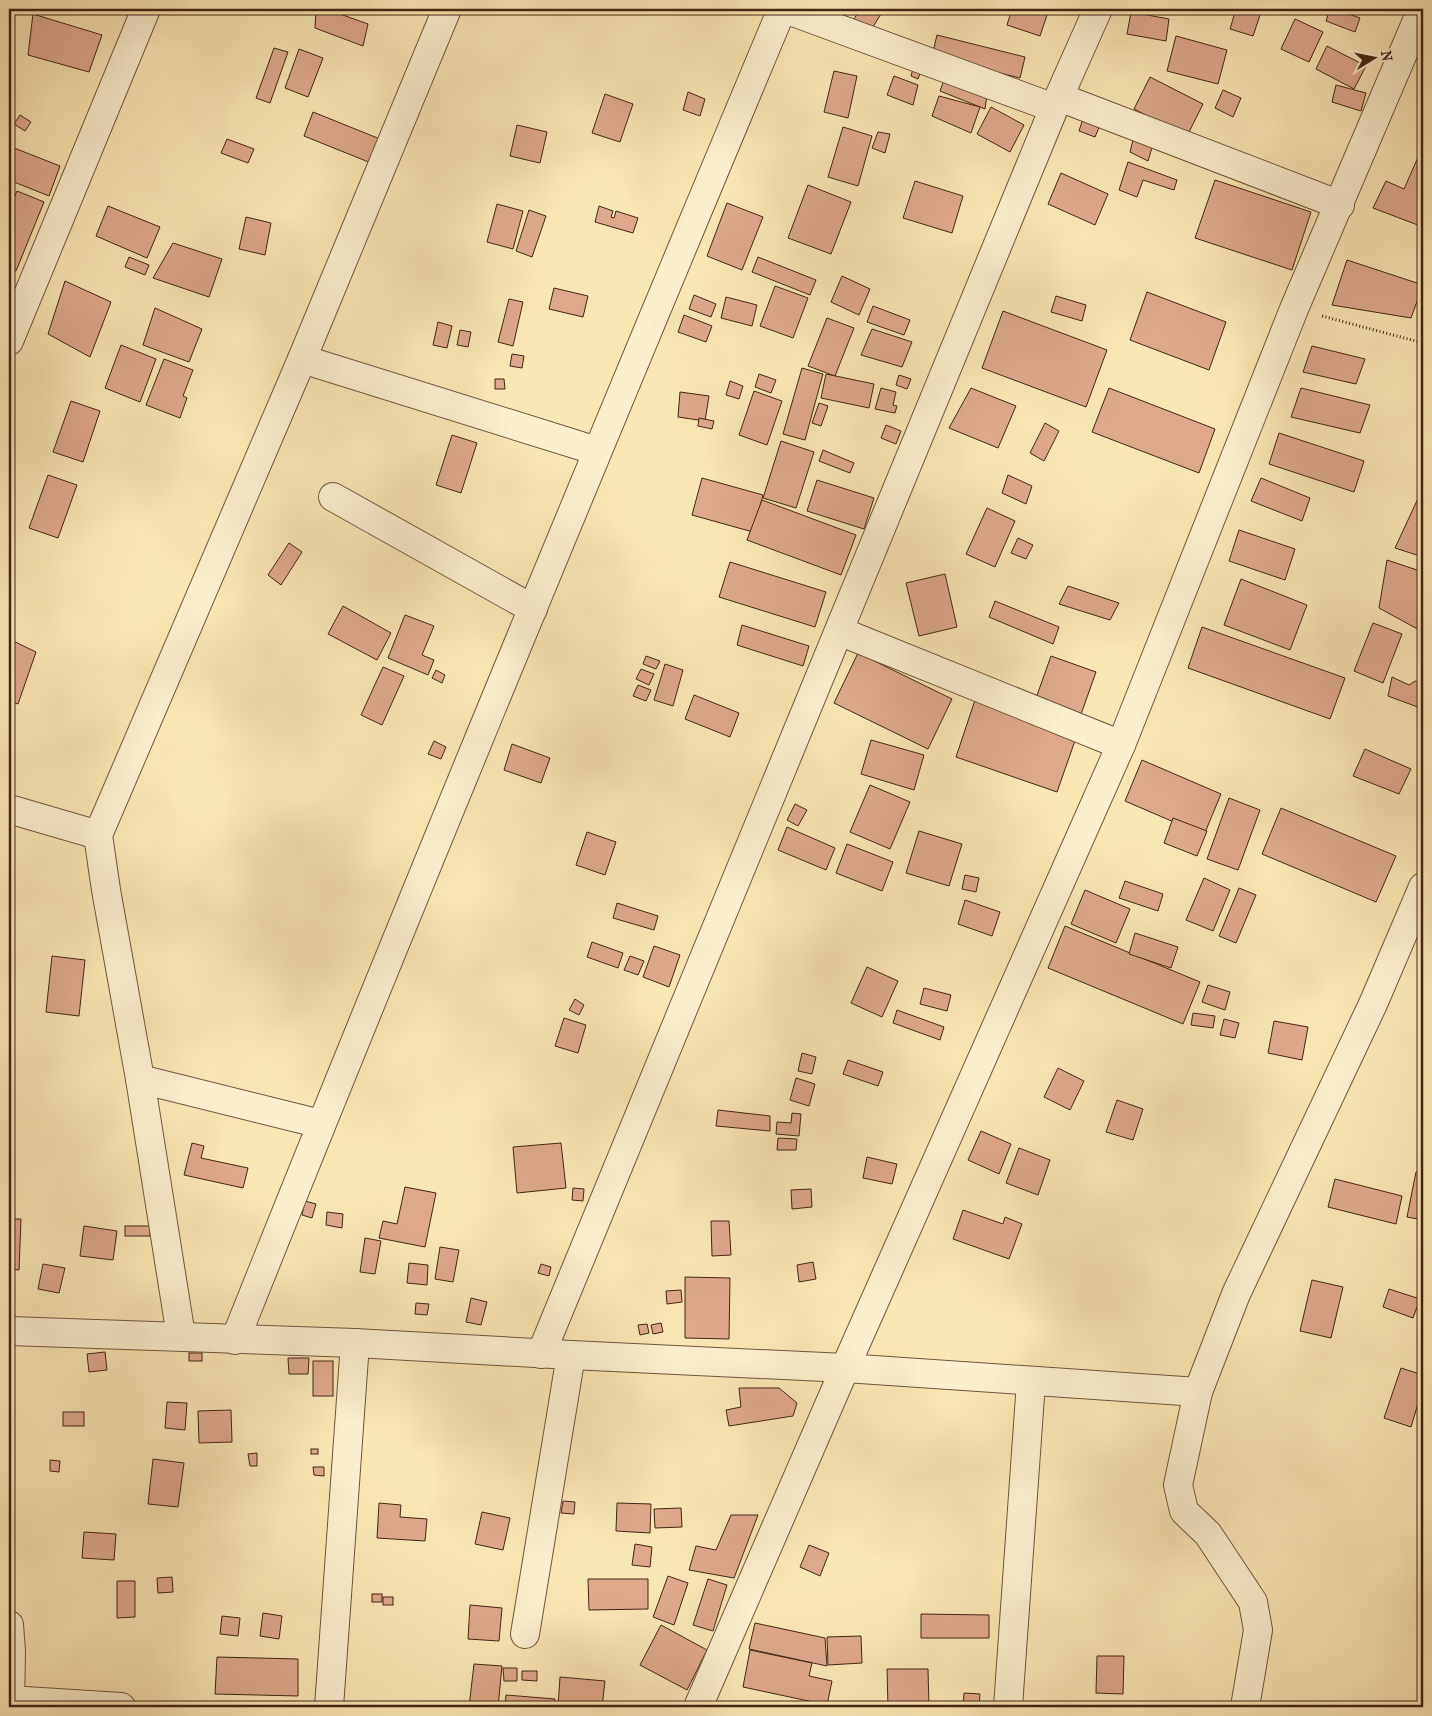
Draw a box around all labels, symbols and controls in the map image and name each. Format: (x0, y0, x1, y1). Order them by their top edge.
north arrow (1350, 32, 1400, 82)
text: N (1377, 49, 1396, 63)

